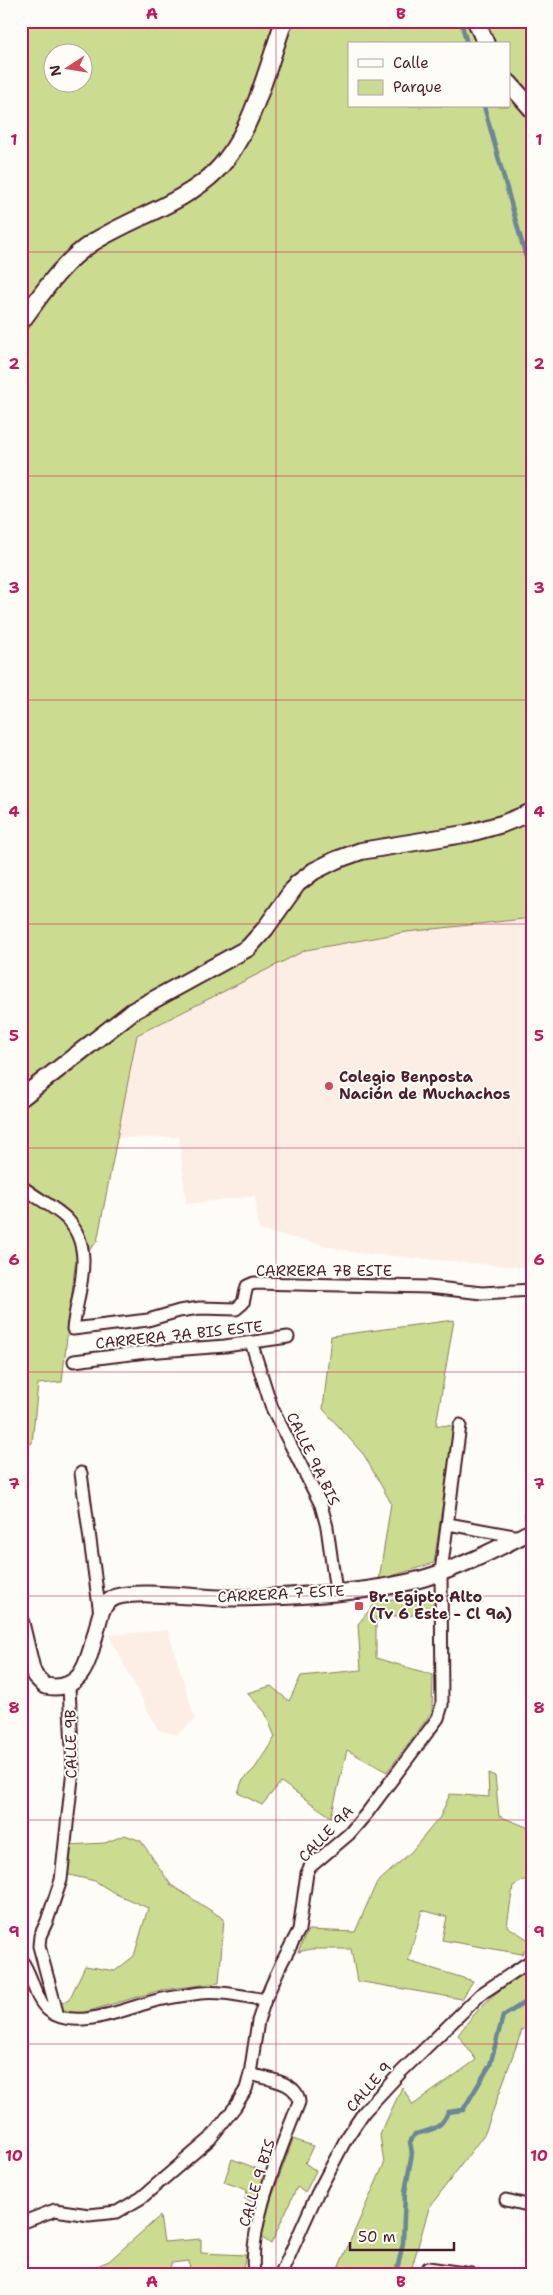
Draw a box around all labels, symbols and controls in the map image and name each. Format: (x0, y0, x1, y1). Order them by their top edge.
text: A (146, 3, 158, 24)
text: B (396, 3, 406, 24)
north arrow (42, 42, 92, 92)
legend (348, 42, 510, 108)
text: Calle (393, 53, 429, 73)
text: N (45, 63, 65, 78)
text: Parque (393, 77, 442, 97)
text: 1 (10, 129, 18, 150)
text: 1 (535, 129, 543, 150)
text: 2 (8, 353, 20, 374)
text: 2 (533, 353, 545, 374)
text: 3 (8, 577, 20, 598)
text: 3 (533, 577, 545, 598)
text: 4 (8, 801, 20, 822)
text: 4 (533, 801, 545, 822)
text: 5 (9, 1025, 19, 1046)
text: 5 (534, 1025, 544, 1046)
place label: Colegio Benposta Nación de Muchachos (339, 1067, 511, 1104)
marker: Colegio Benposta Nación de Muchachos (323, 1080, 335, 1092)
text: 6 (8, 1249, 20, 1270)
text: 6 (533, 1249, 545, 1270)
street label: CARRERA 7B ESTE (256, 1261, 392, 1281)
street label: CARRERA 7A BIS ESTE (94, 1316, 264, 1354)
street label: CALLE 9A BIS (282, 1409, 344, 1509)
text: 7 (8, 1473, 20, 1494)
text: 7 (533, 1473, 545, 1494)
street label: CARRERA 7 ESTE (217, 1581, 345, 1607)
place label: Br. Egipto Alto (Tv 6 Este - Cl 9a) (369, 1587, 512, 1624)
marker: Br. Egipto Alto (Tv 6 Este - Cl 9a) (353, 1600, 365, 1612)
text: 8 (8, 1697, 20, 1718)
text: 8 (533, 1697, 545, 1718)
street label: CALLE 9B (60, 1709, 82, 1779)
street label: CALLE 9A (294, 1801, 358, 1867)
text: 9 (8, 1921, 20, 1942)
text: 9 (533, 1921, 545, 1942)
street label: CALLE 9 (342, 2058, 396, 2116)
street label: CALLE 9 BIS (234, 2137, 280, 2229)
text: 10 (5, 2145, 23, 2166)
text: 10 (530, 2145, 548, 2166)
scale bar (350, 2220, 454, 2252)
text: 50 m (358, 2227, 396, 2247)
text: A (146, 2271, 158, 2292)
text: B (396, 2271, 406, 2292)

